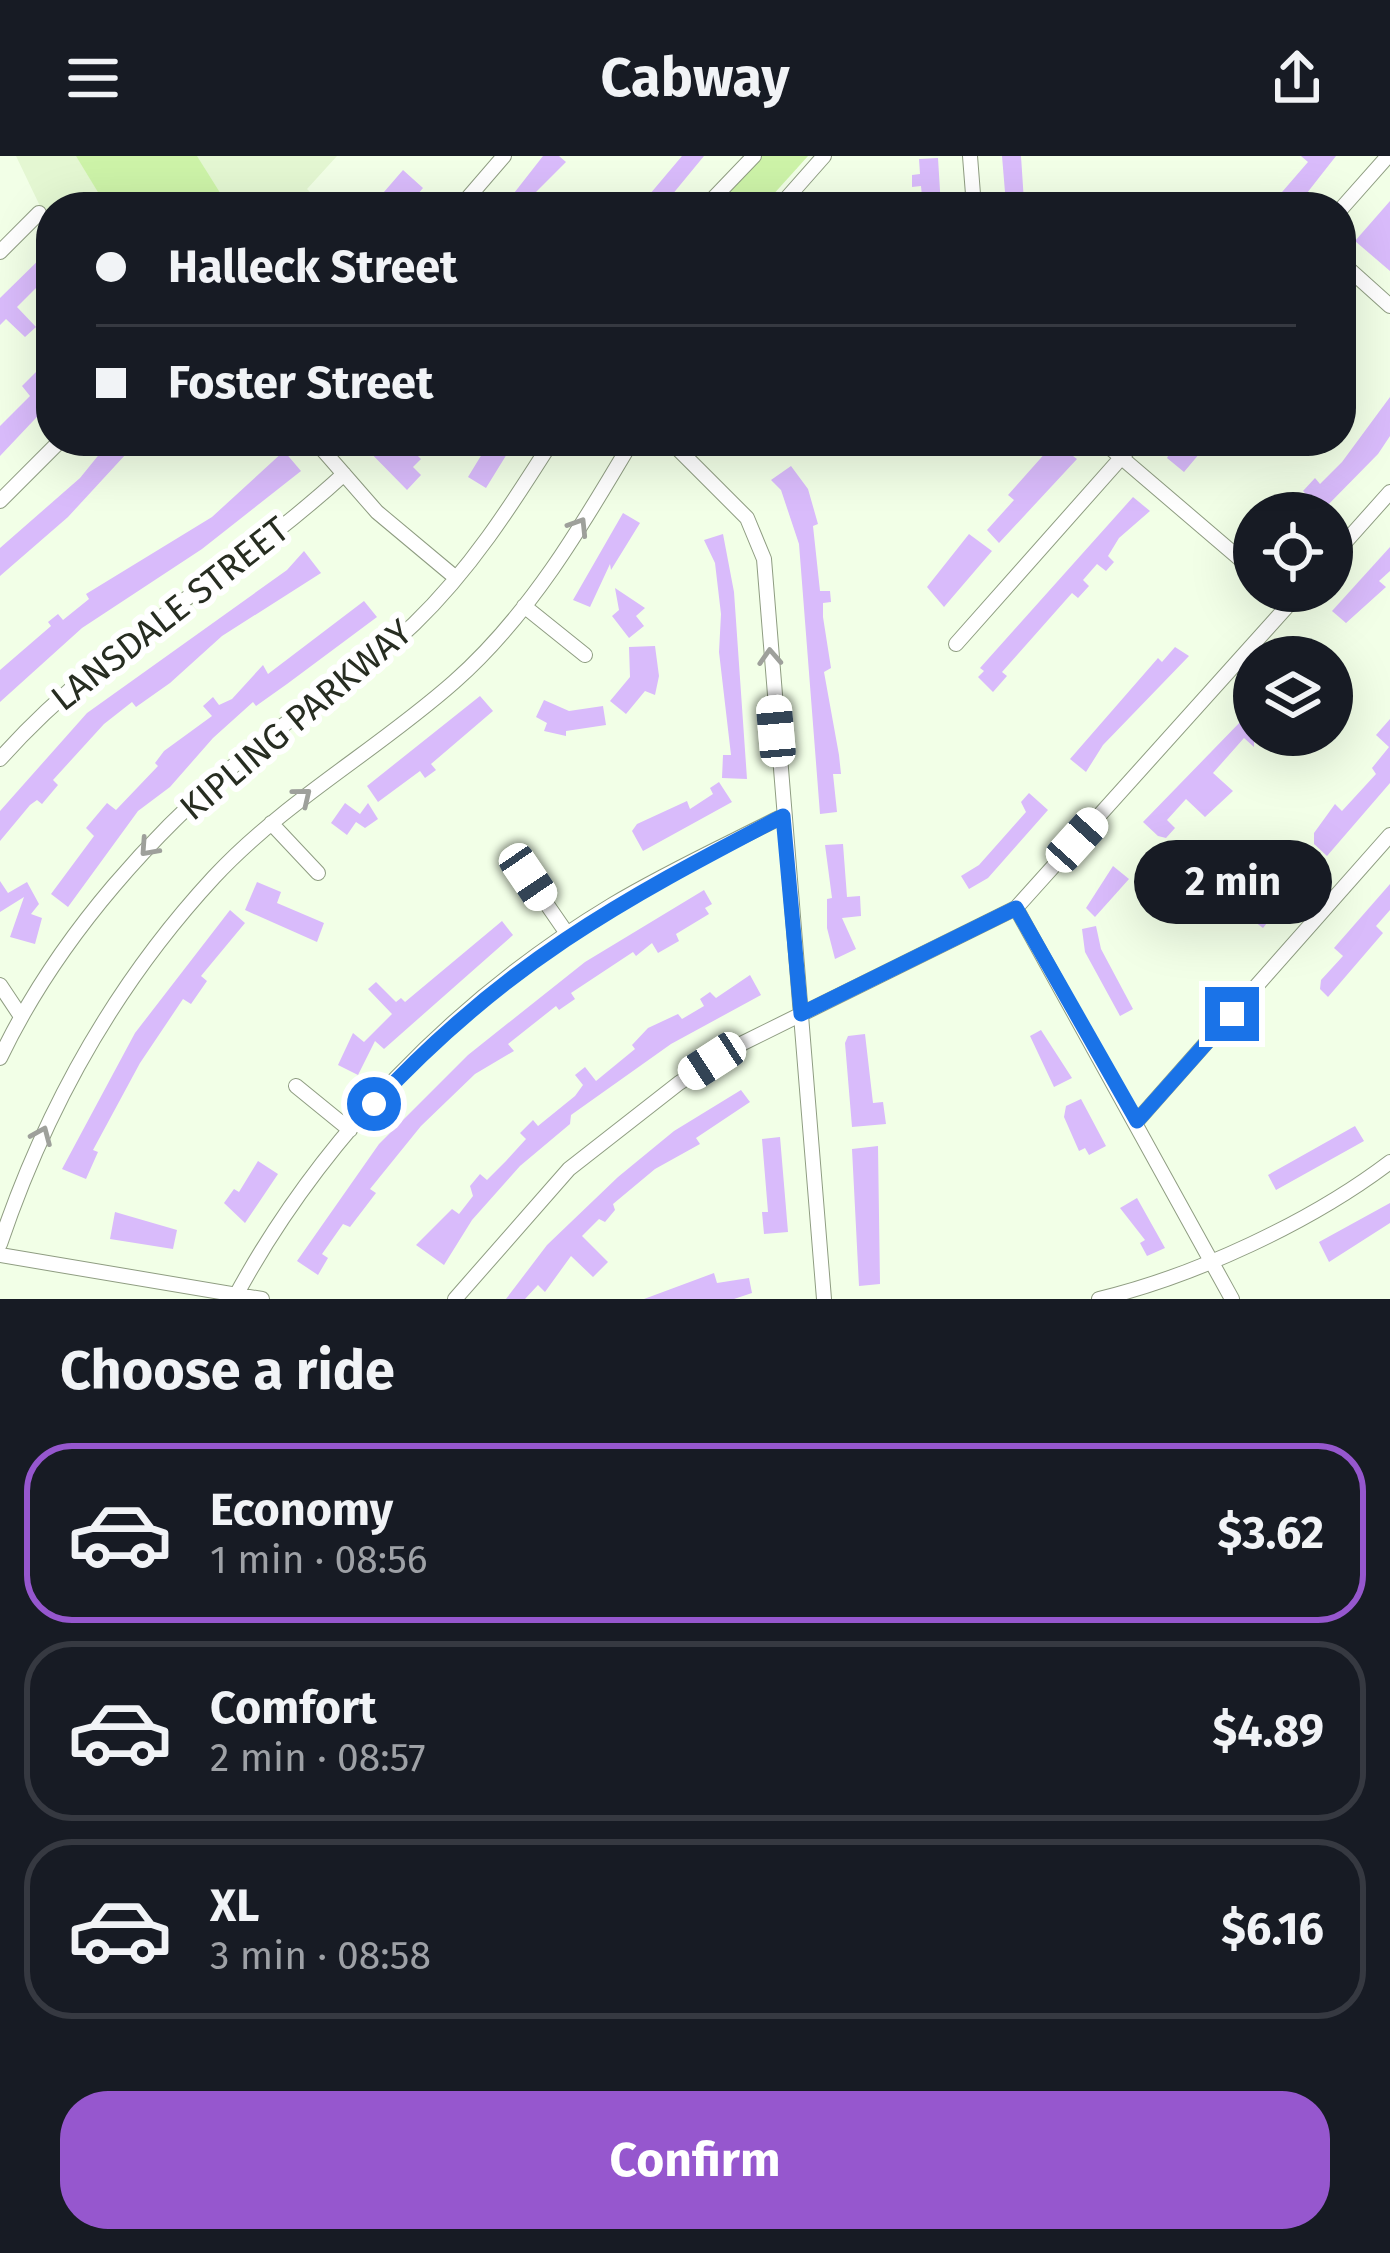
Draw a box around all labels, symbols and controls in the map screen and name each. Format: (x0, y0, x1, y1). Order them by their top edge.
icon: menu (60, 45, 126, 111)
icon: share (1264, 45, 1330, 111)
text: Cabway (601, 46, 789, 110)
text: Halleck Street (168, 240, 457, 294)
text: Foster Street (168, 356, 433, 410)
map controls (1233, 492, 1353, 756)
button: locate (1233, 492, 1353, 612)
street label: LANSDALE STREET (42, 507, 298, 720)
one-way arrow (565, 517, 587, 539)
street label: KIPLING PARKWAY (171, 610, 421, 830)
button: layers (1233, 636, 1353, 756)
one-way arrow (757, 647, 783, 666)
car (755, 694, 797, 768)
one-way arrow (290, 789, 312, 810)
car (1040, 801, 1114, 879)
one-way arrow (141, 834, 162, 856)
car (493, 837, 563, 917)
callout: 2 min (1133, 840, 1331, 924)
text: 2 min (1185, 859, 1281, 905)
route end (1205, 987, 1259, 1041)
car (672, 1026, 752, 1096)
route start (347, 1077, 401, 1131)
one-way arrow (28, 1126, 52, 1148)
text: Choose a ride (60, 1339, 395, 1403)
icon: car (66, 1479, 174, 1587)
text: Economy (210, 1483, 393, 1537)
text: $3.62 (1218, 1506, 1324, 1560)
text: 1 min · 08:56 (210, 1537, 428, 1583)
icon: car (66, 1677, 174, 1785)
text: Comfort (210, 1681, 377, 1735)
text: $4.89 (1212, 1704, 1324, 1758)
text: 2 min · 08:57 (210, 1735, 426, 1781)
icon: car (66, 1875, 174, 1983)
text: XL (210, 1879, 259, 1933)
text: $6.16 (1221, 1902, 1324, 1956)
text: 3 min · 08:58 (210, 1933, 431, 1979)
button: Confirm (60, 2091, 1330, 2229)

